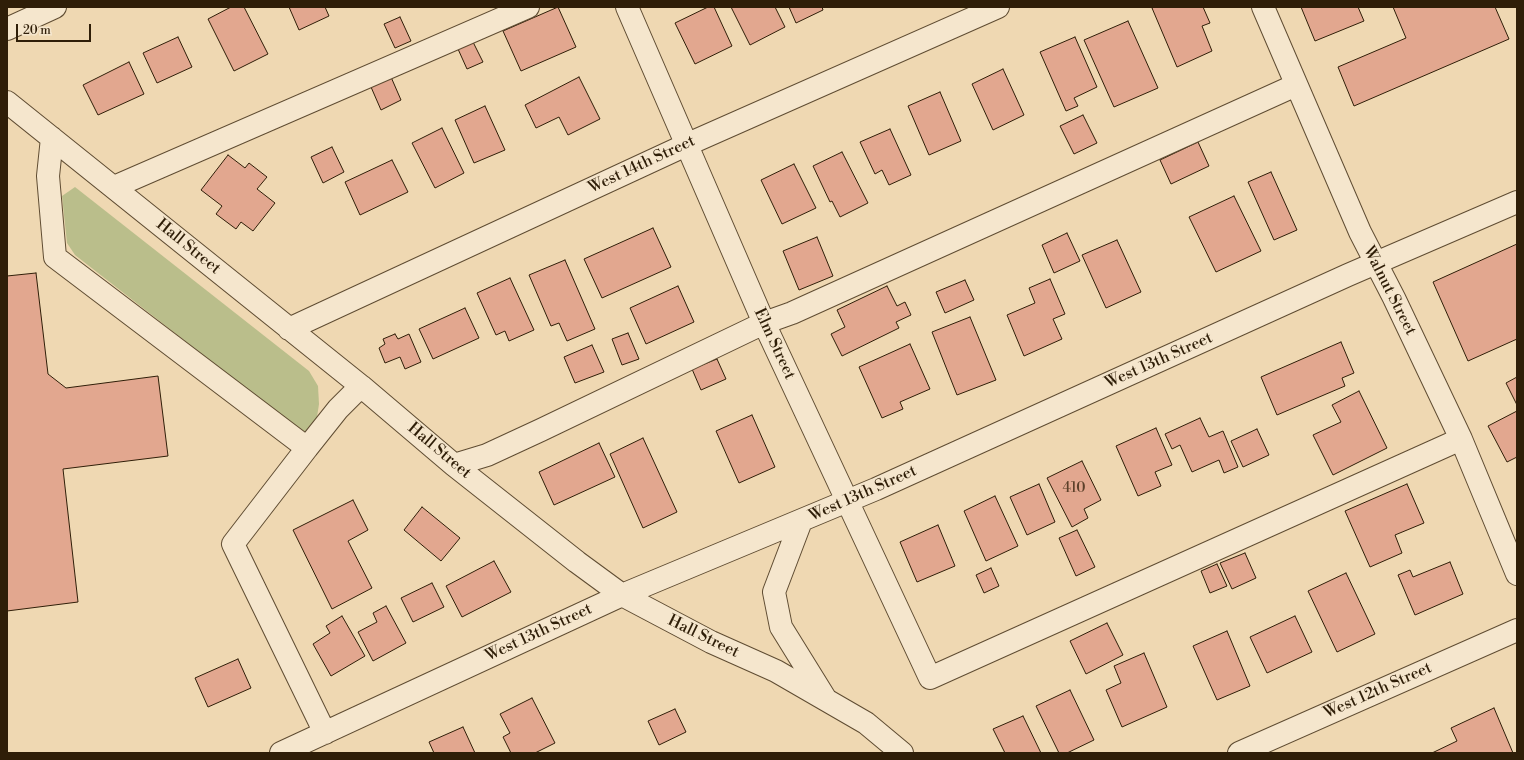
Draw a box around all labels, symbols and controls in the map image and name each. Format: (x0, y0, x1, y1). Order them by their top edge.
scale bar (18, 16, 93, 42)
text: 20 m (23, 23, 51, 38)
street label: West 14th Street (586, 132, 698, 198)
street label: Hall Street (152, 215, 224, 279)
street label: Walnut Street (1358, 243, 1420, 339)
street label: Elm Street (749, 305, 799, 383)
street label: West 13th Street (1102, 329, 1216, 393)
street label: Hall Street (403, 419, 475, 483)
street label: West 13th Street (806, 462, 920, 526)
house number: 410 (1062, 481, 1086, 497)
street label: West 13th Street (483, 600, 595, 666)
street label: Hall Street (664, 611, 742, 663)
street label: West 12th Street (1321, 659, 1435, 723)

